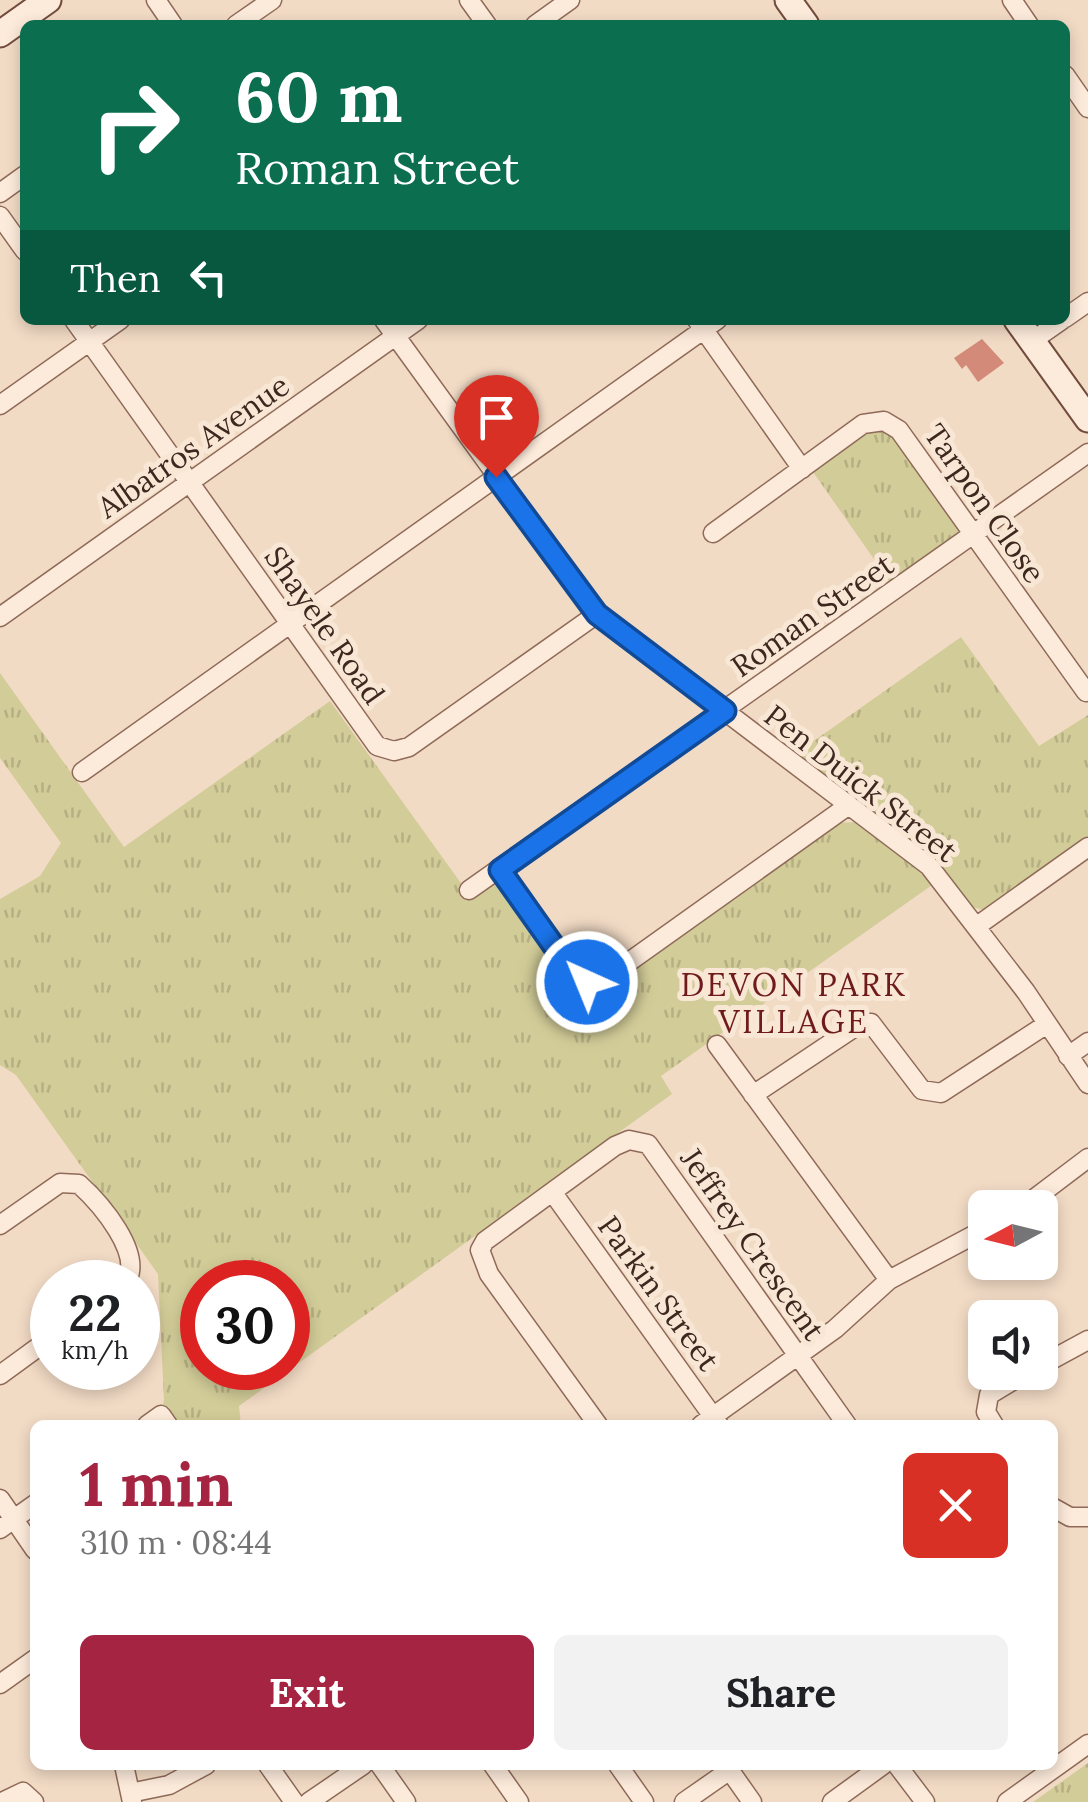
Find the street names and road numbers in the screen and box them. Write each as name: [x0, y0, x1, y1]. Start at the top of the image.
street label: Albatros Avenue: [89, 366, 296, 527]
street label: Tarpon Close: [916, 416, 1054, 590]
street label: Shayele Road: [256, 539, 393, 712]
street label: Roman Street: [723, 545, 901, 685]
street label: Pen Duick Street: [757, 696, 965, 870]
street label: Jeffrey Crescent: [671, 1140, 834, 1348]
street label: Parkin Street: [590, 1208, 728, 1378]

